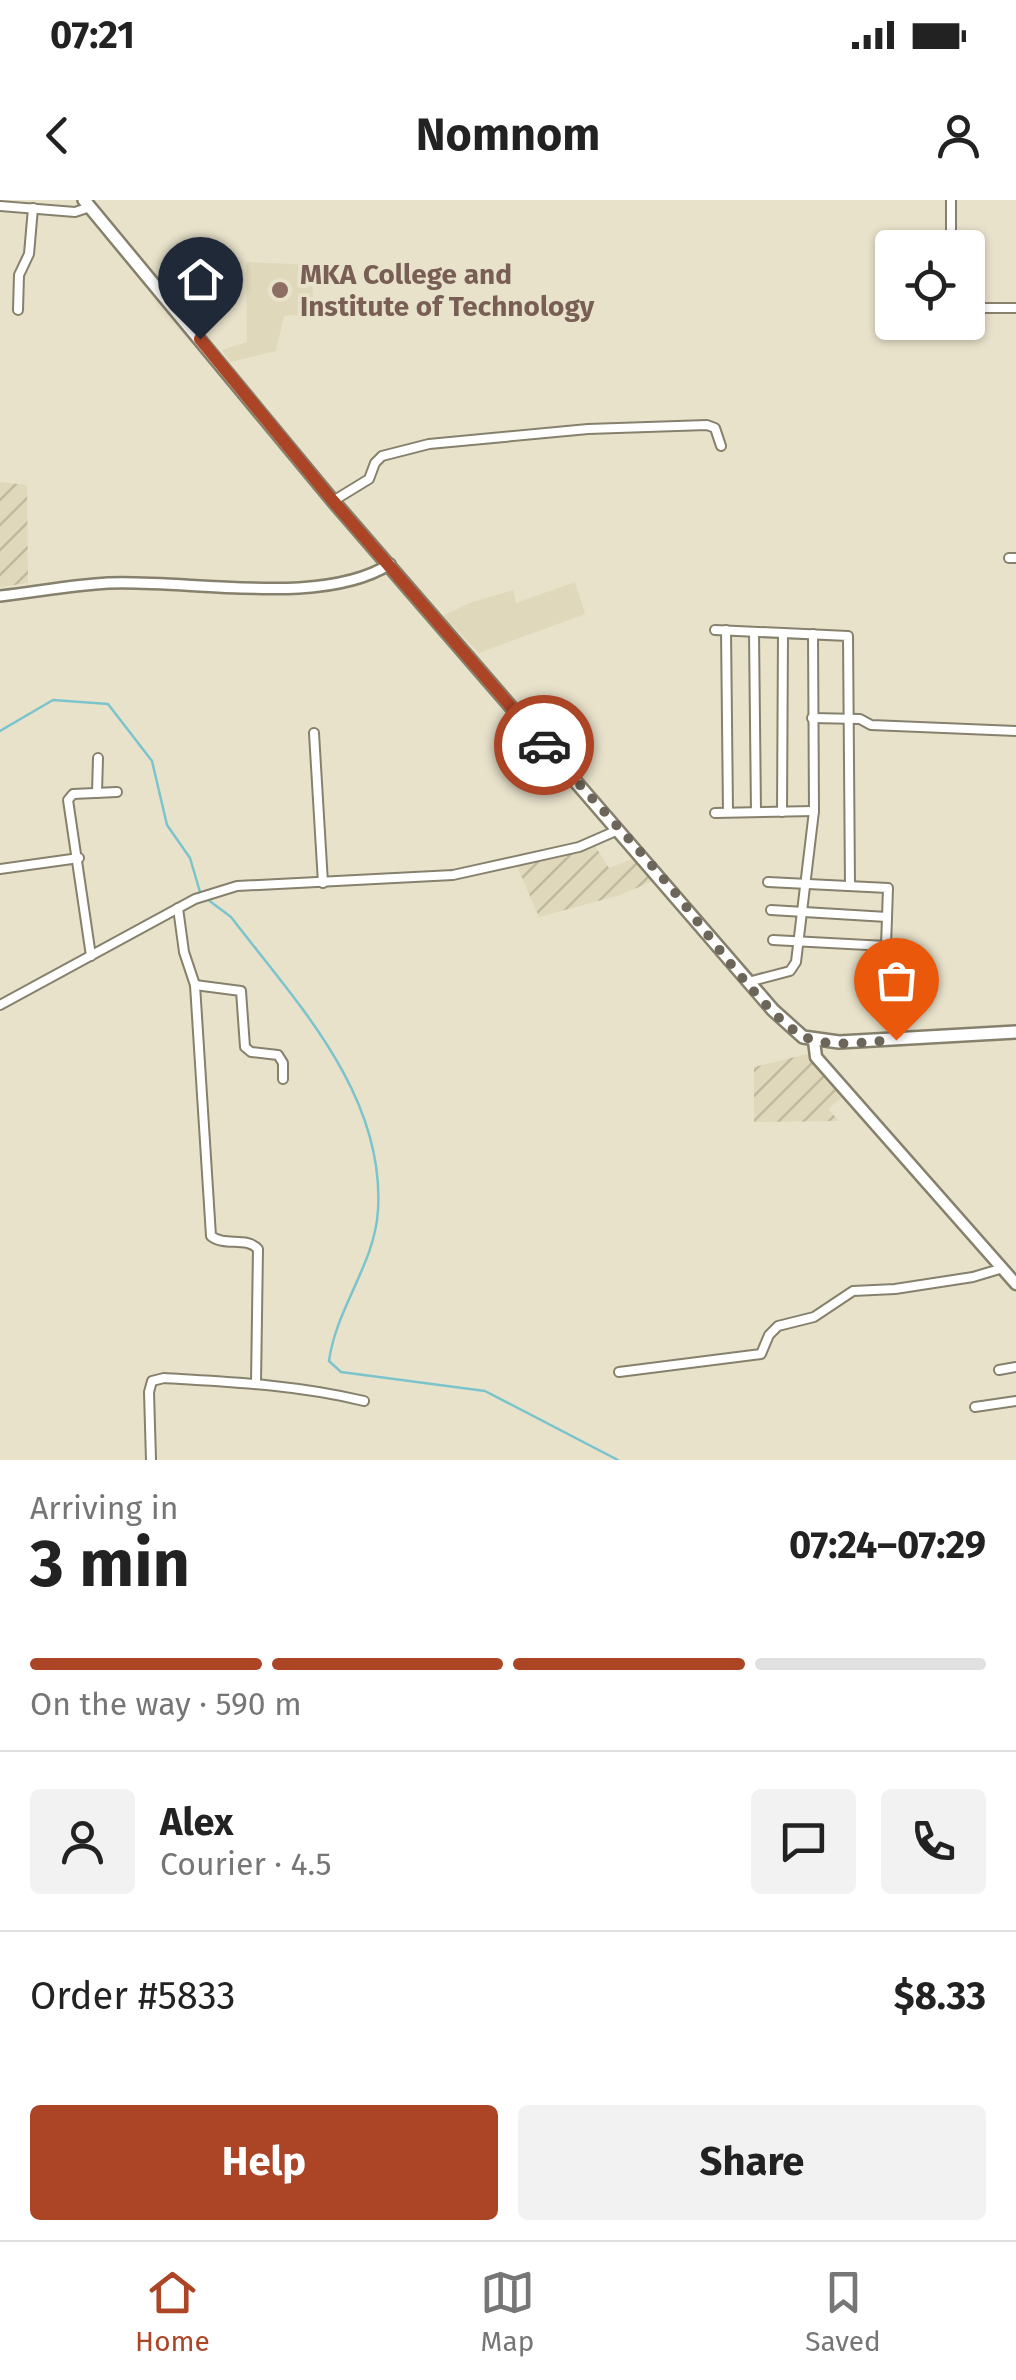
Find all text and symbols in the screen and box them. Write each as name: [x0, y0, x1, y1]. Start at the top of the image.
text: 07:21: [50, 12, 135, 58]
icon: back: [30, 108, 85, 163]
text: Nomnom: [416, 108, 600, 162]
icon: person: [931, 108, 986, 163]
map controls: [875, 230, 985, 340]
button: locate: [875, 230, 985, 340]
pin: [158, 237, 243, 340]
icon: home: [173, 252, 228, 307]
place label: MKA College and Institute of Technology: [300, 258, 595, 323]
marker: MKA College and Institute of Technology: [269, 279, 291, 301]
courier: [494, 695, 594, 795]
icon: car: [517, 718, 572, 773]
pin: [854, 938, 939, 1041]
icon: bag: [869, 953, 924, 1008]
text: Arriving in: [30, 1489, 178, 1527]
text: 07:24–07:29: [789, 1522, 986, 1568]
text: 3 min: [30, 1525, 190, 1603]
text: On the way · 590 m: [30, 1685, 302, 1723]
button: person: [30, 1789, 135, 1894]
button: chat: [751, 1789, 856, 1894]
button: phone: [881, 1789, 986, 1894]
text: Alex: [160, 1799, 233, 1845]
text: Courier · 4.5: [160, 1845, 331, 1883]
text: Order #5833: [30, 1973, 236, 2019]
text: $8.33: [894, 1973, 986, 2019]
button: Help: [30, 2105, 498, 2220]
button: Share: [518, 2105, 986, 2220]
tab: Home: [135, 2265, 210, 2358]
tab: Map: [480, 2265, 535, 2358]
tab: Saved: [805, 2265, 881, 2358]

